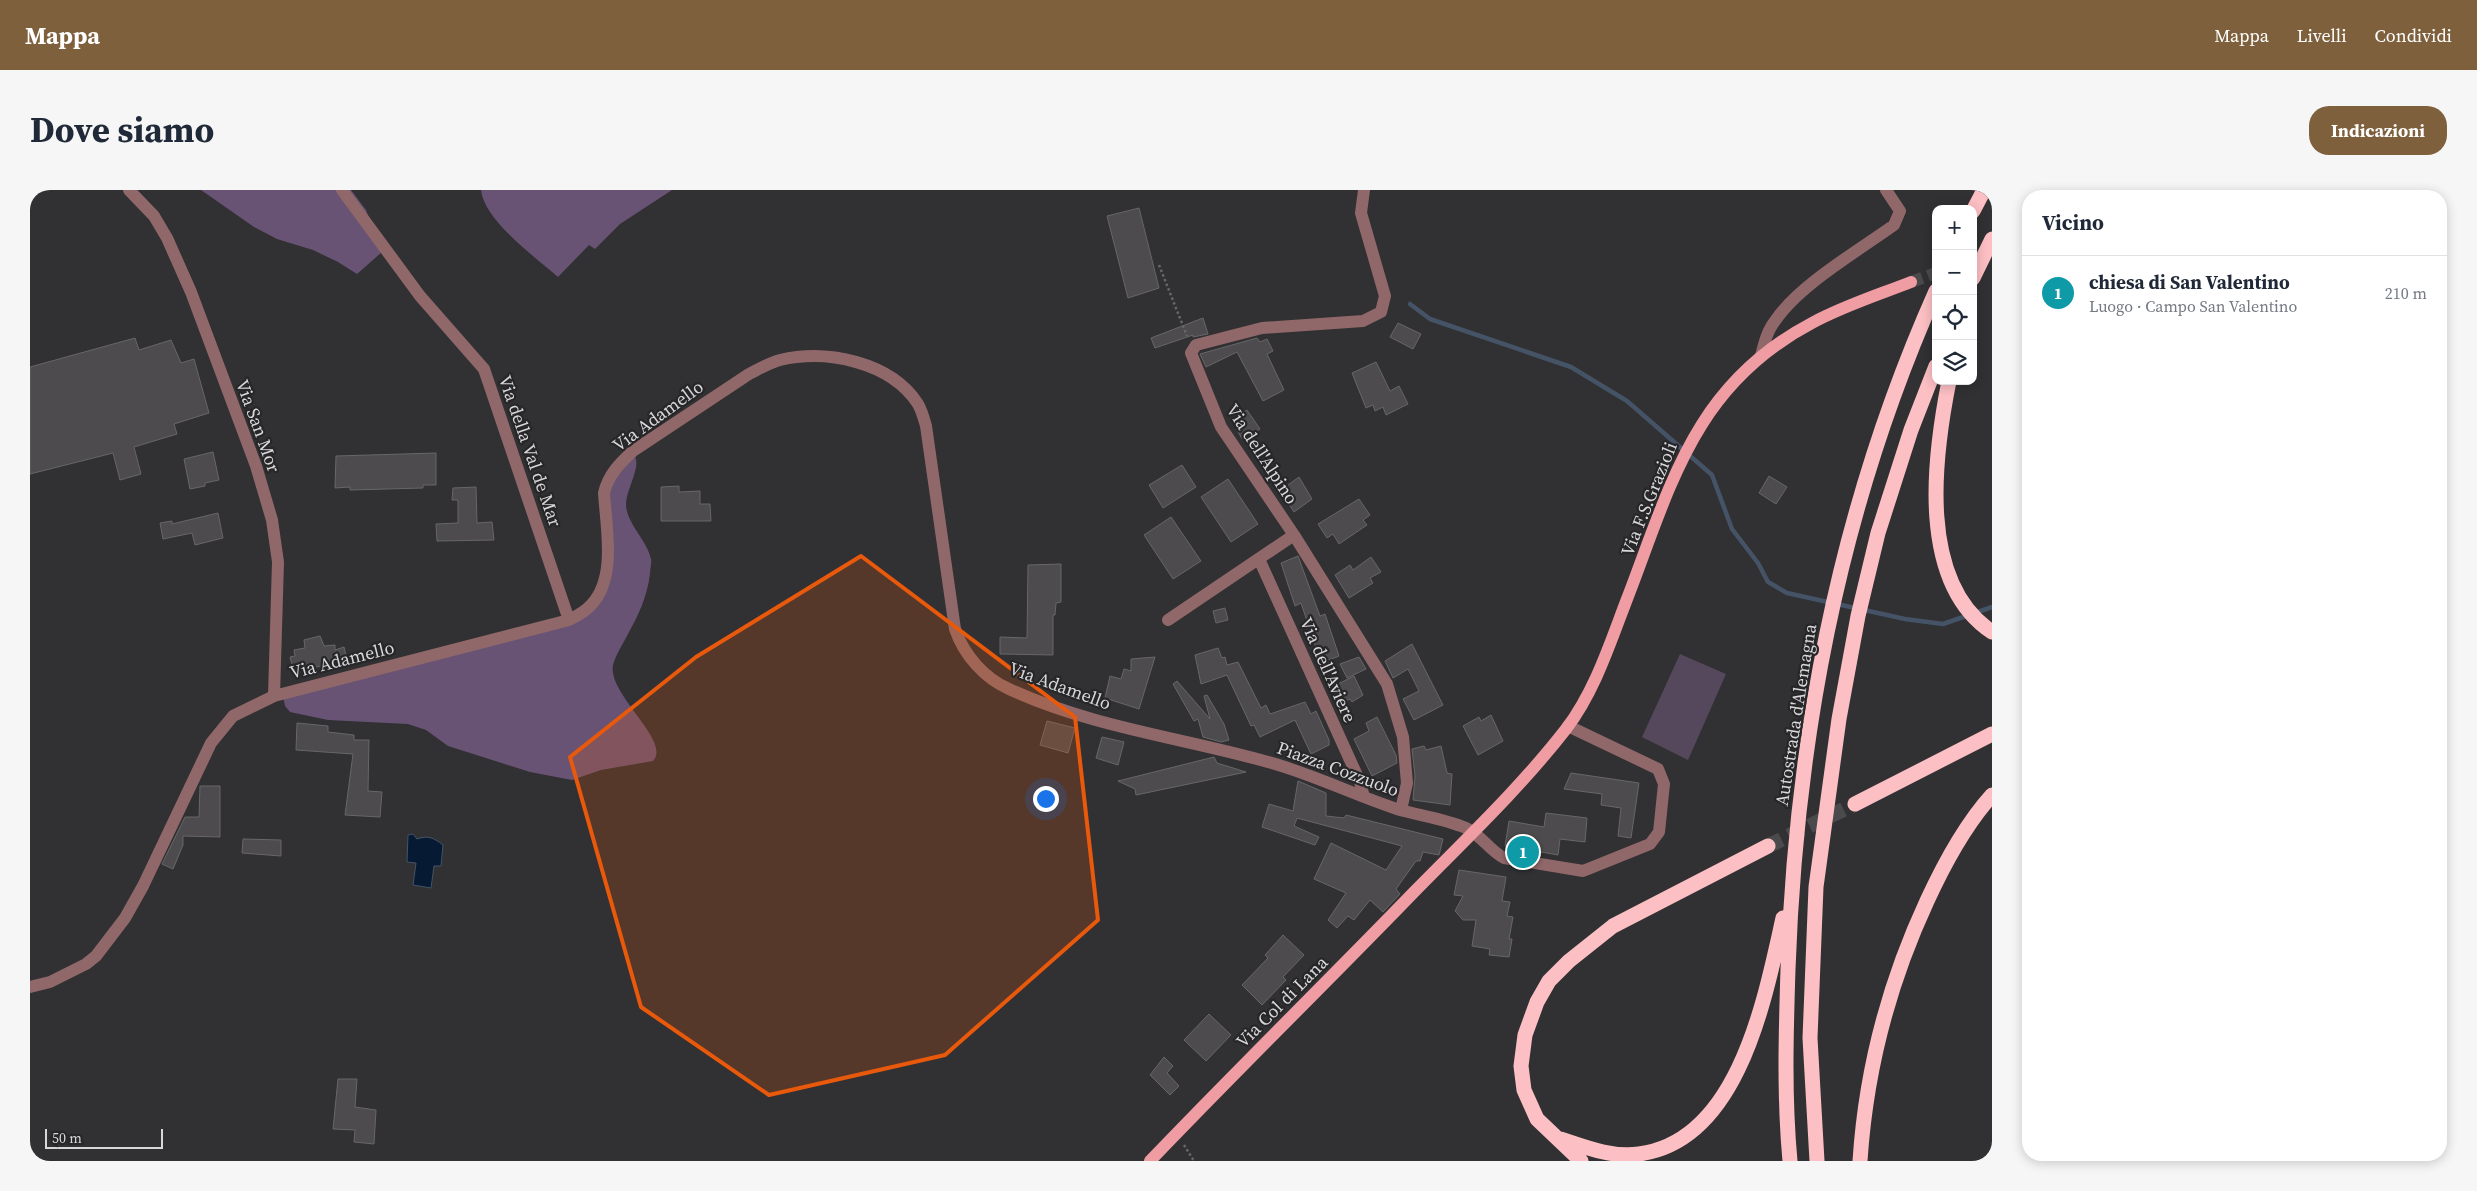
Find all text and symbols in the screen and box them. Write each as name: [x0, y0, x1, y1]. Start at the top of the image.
text: Mappa: [25, 19, 100, 52]
text: Mappa: [2214, 23, 2269, 48]
text: Livelli: [2297, 23, 2347, 48]
text: Condividi: [2375, 23, 2452, 48]
text: Dove siamo: [30, 106, 214, 154]
button: Indicazioni: [2309, 106, 2447, 155]
map controls: [1932, 205, 1977, 385]
button: +: [1932, 205, 1977, 250]
text: Vicino: [2042, 208, 2104, 237]
button: −: [1932, 250, 1977, 295]
text: chiesa di San Valentino: [2089, 269, 2290, 295]
text: 1: [2054, 282, 2062, 304]
text: 210 m: [2385, 282, 2427, 304]
button: locate: [1932, 295, 1977, 340]
text: Luogo · Campo San Valentino: [2089, 295, 2297, 317]
button: layers: [1932, 340, 1977, 385]
street label: Via della Val de Mar: [493, 372, 568, 530]
street label: Via Adamello: [607, 374, 708, 457]
street label: Via San Mor: [230, 376, 287, 476]
street label: Via dell'Alpino: [1221, 399, 1304, 509]
street label: Via F.S.Grazioli: [1614, 438, 1683, 559]
street label: Via dell'Aviere: [1294, 613, 1363, 726]
street label: Autostrada d'Alemagna: [1769, 621, 1822, 808]
street label: Via Adamello: [287, 634, 397, 685]
street label: Via Adamello: [1006, 656, 1115, 716]
street label: Piazza Cozzuolo: [1274, 735, 1403, 802]
your location: [1033, 786, 1059, 812]
pin: 1: [1507, 833, 1539, 871]
street label: Via Col di Lana: [1230, 950, 1334, 1053]
scale bar: [45, 1126, 162, 1149]
text: 50 m: [52, 1128, 82, 1148]

